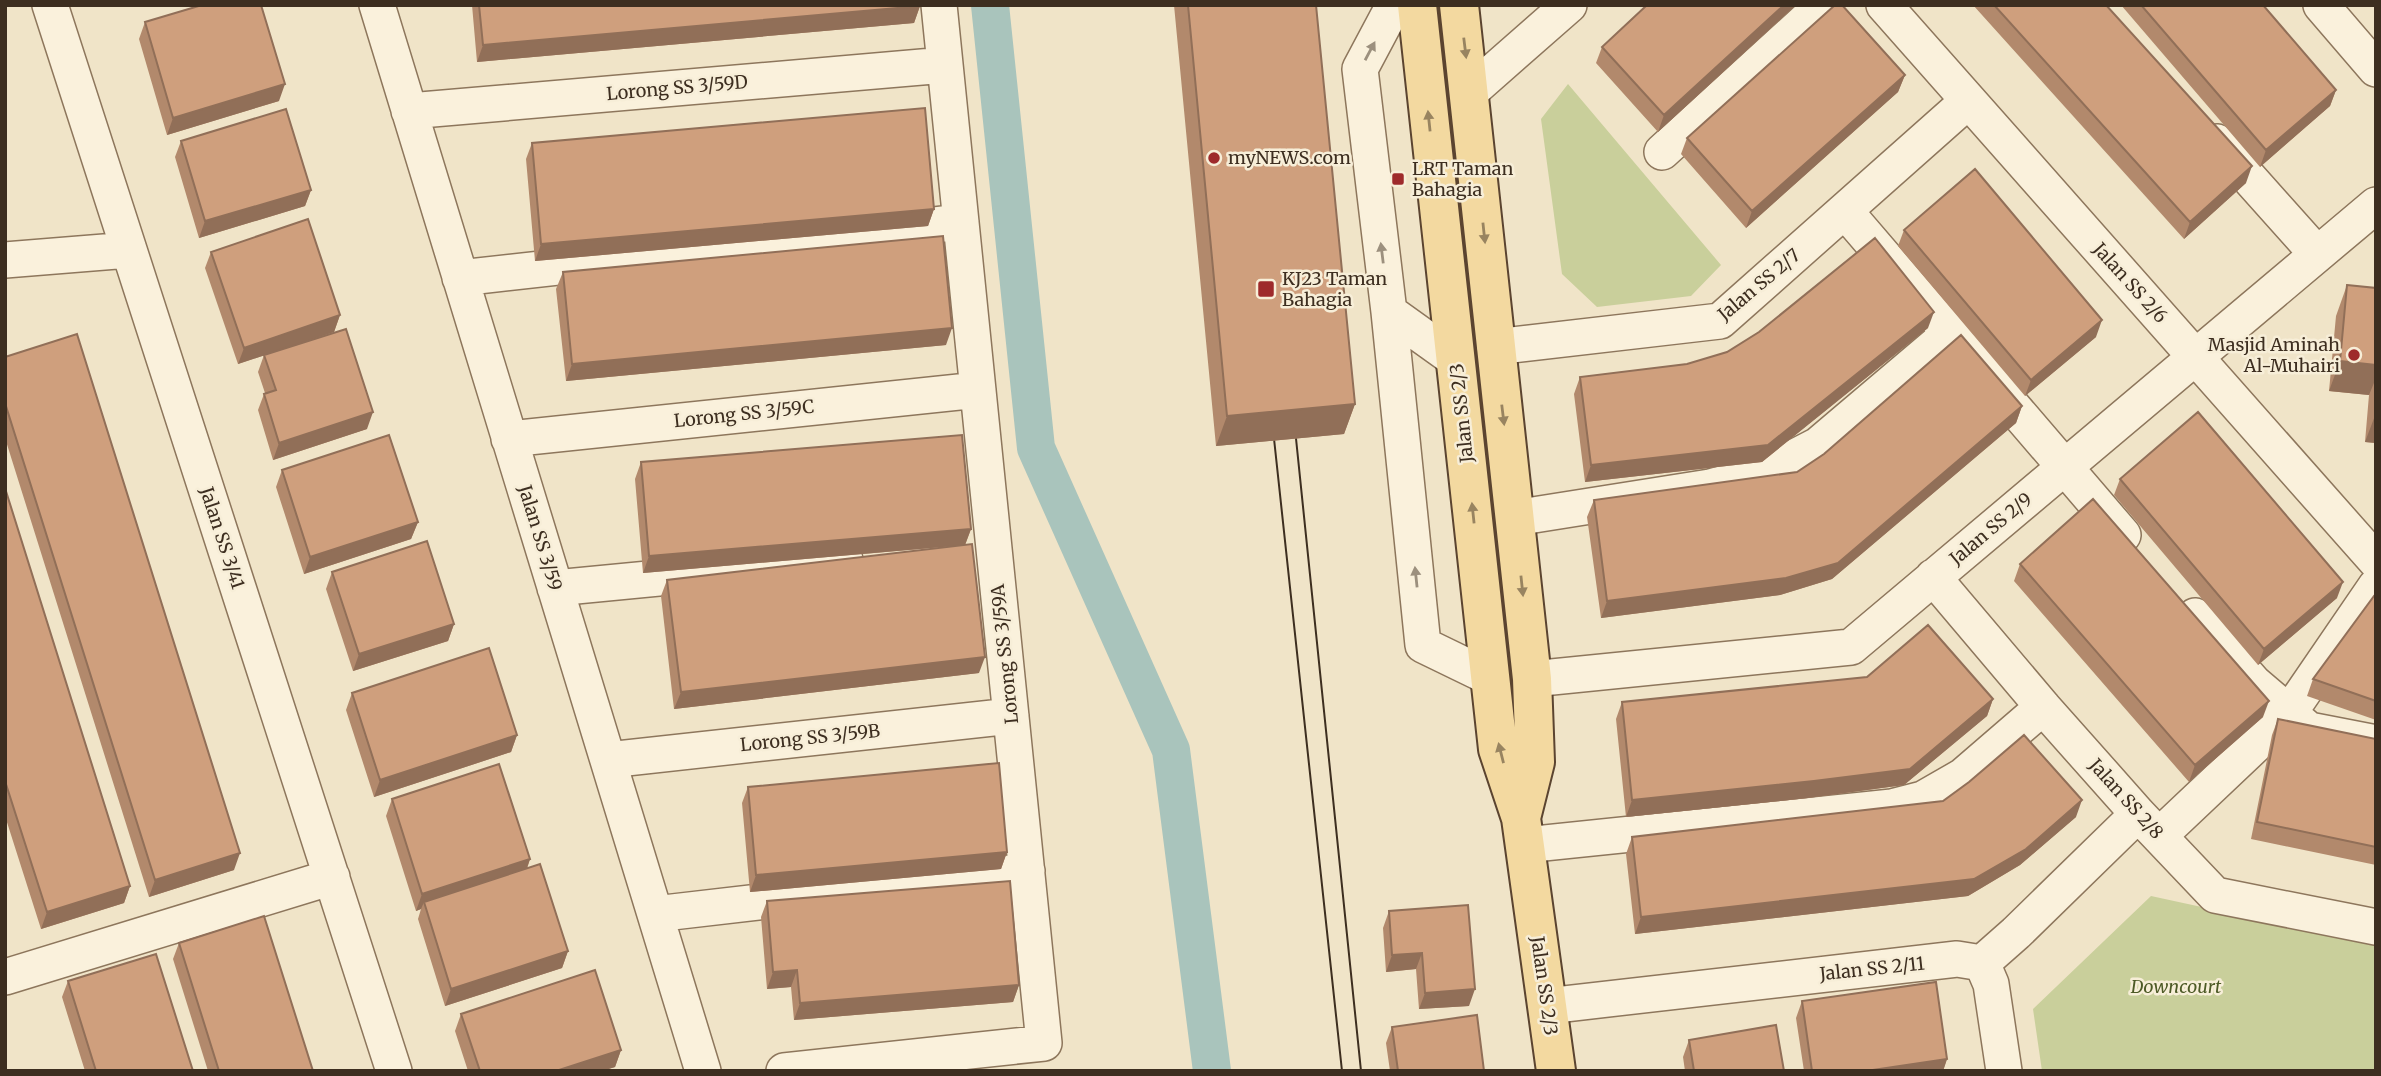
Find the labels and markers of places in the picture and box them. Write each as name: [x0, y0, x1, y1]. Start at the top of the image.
place label: myNEWS.com: [1228, 146, 1351, 169]
marker: myNEWS.com: [1206, 150, 1222, 166]
place label: LRT Taman Bahagia: [1412, 157, 1513, 201]
marker: LRT Taman Bahagia: [1390, 171, 1406, 187]
place label: KJ23 Taman Bahagia: [1282, 267, 1387, 311]
marker: KJ23 Taman Bahagia: [1256, 279, 1276, 299]
place label: Masjid Aminah Al-Muhairi: [2208, 333, 2340, 377]
marker: Masjid Aminah Al-Muhairi: [2346, 347, 2362, 363]

